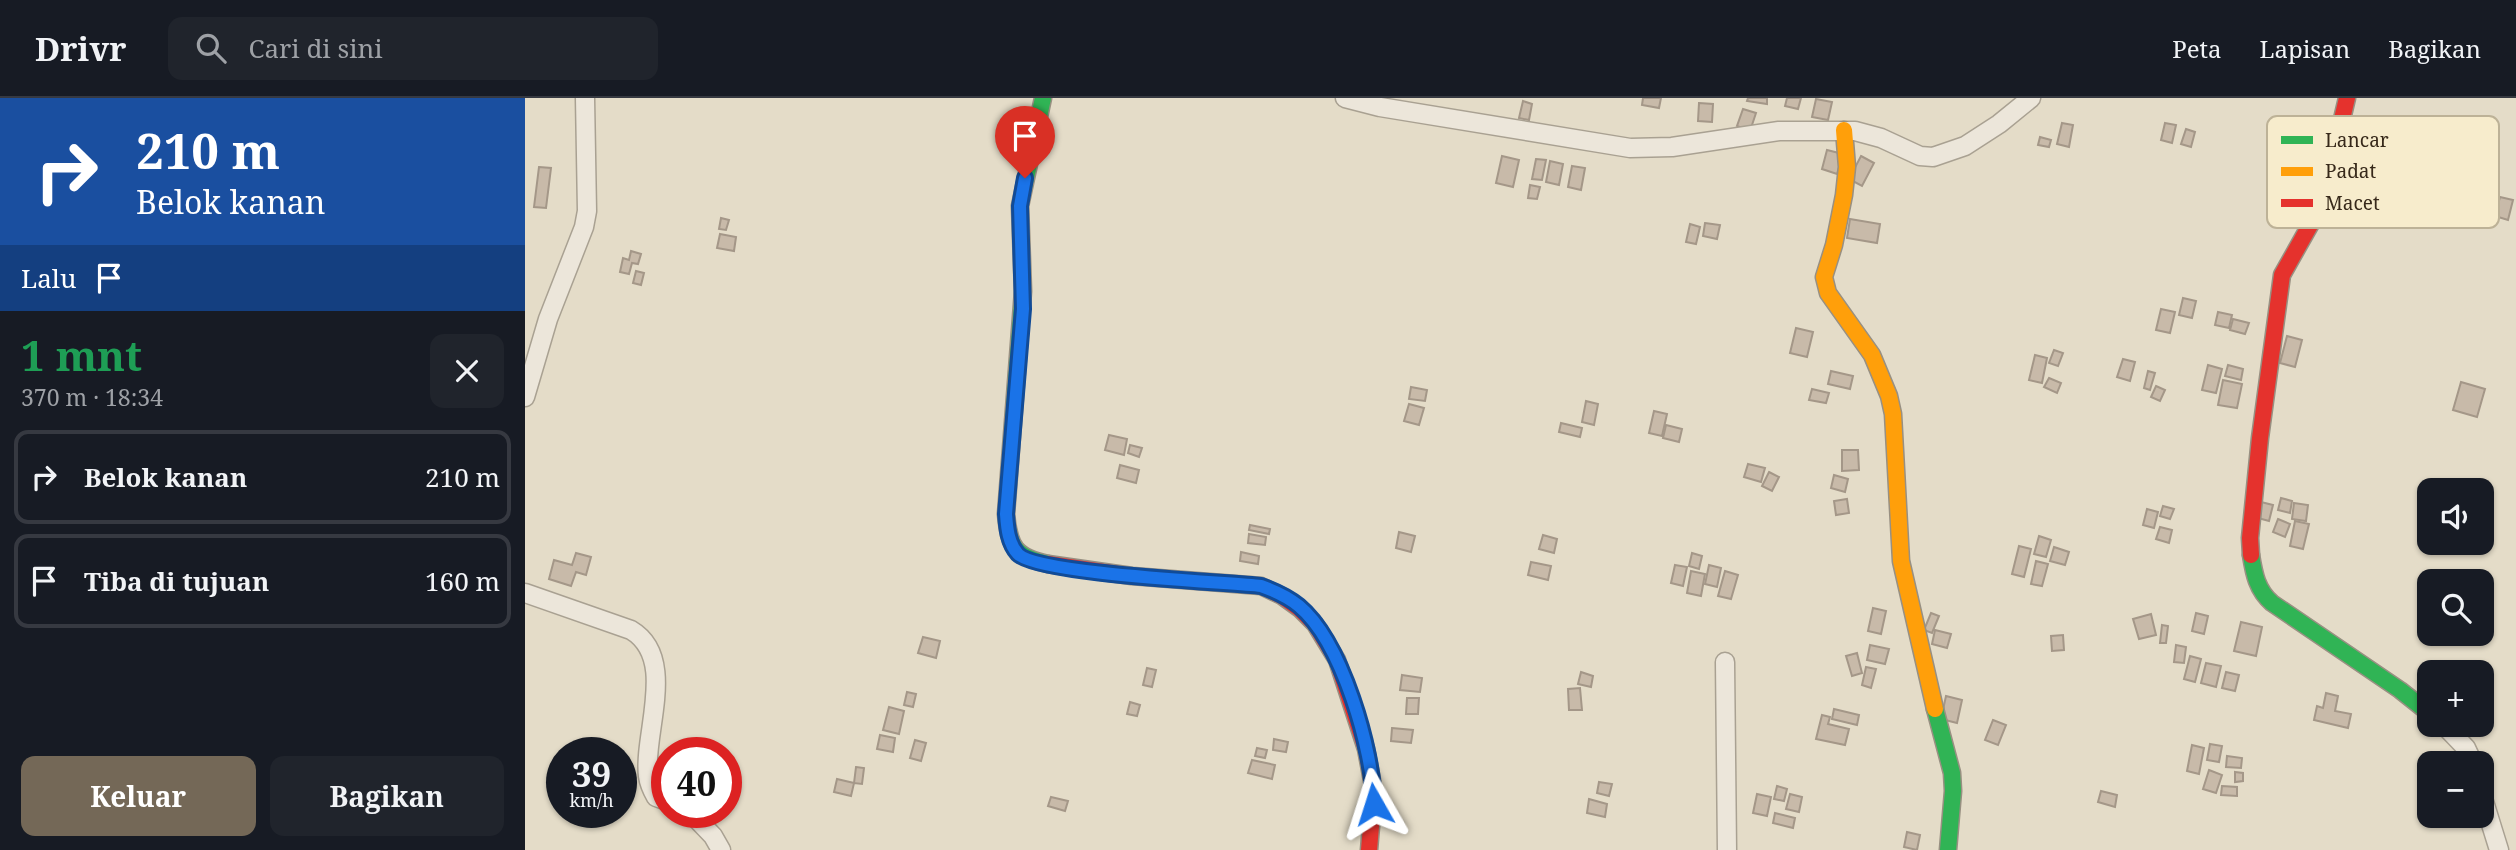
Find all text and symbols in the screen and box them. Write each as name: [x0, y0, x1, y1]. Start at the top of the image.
search box: [168, 17, 658, 80]
text: Drivr: [35, 26, 126, 71]
icon: search: [192, 29, 230, 67]
text: Cari di sini: [248, 30, 383, 66]
text: Peta: [2172, 32, 2221, 65]
text: Lapisan: [2259, 32, 2350, 65]
text: Bagikan: [2388, 32, 2481, 65]
pin: [995, 106, 1055, 178]
legend: [2267, 116, 2499, 228]
text: 210 m: [136, 117, 280, 183]
icon: arrive: [1006, 117, 1044, 155]
icon: right: [21, 126, 112, 217]
text: Lancar: [2325, 127, 2389, 153]
text: Padat: [2325, 158, 2377, 184]
text: Belok kanan: [136, 180, 326, 223]
text: Macet: [2325, 190, 2380, 216]
icon: arrive: [90, 259, 128, 297]
text: Lalu: [21, 260, 76, 296]
text: 1 mnt: [21, 326, 142, 383]
button: close: [430, 334, 504, 408]
text: 370 m · 18:34: [21, 381, 163, 413]
icon: right: [25, 458, 63, 496]
text: Belok kanan: [84, 459, 247, 495]
text: 210 m: [425, 459, 500, 495]
map controls: [2417, 478, 2494, 828]
button: sound: [2417, 478, 2494, 555]
icon: arrive: [25, 562, 63, 600]
text: Tiba di tujuan: [84, 563, 269, 599]
text: 160 m: [425, 563, 500, 599]
button: search: [2417, 569, 2494, 646]
button: +: [2417, 660, 2494, 737]
speed limit sign: 40: [651, 737, 742, 828]
text: 39: [572, 750, 611, 797]
button: −: [2417, 751, 2494, 828]
button: Keluar: [21, 756, 256, 836]
button: Bagikan: [270, 756, 504, 836]
position arrow: [1337, 767, 1411, 841]
text: km/h: [569, 788, 614, 812]

